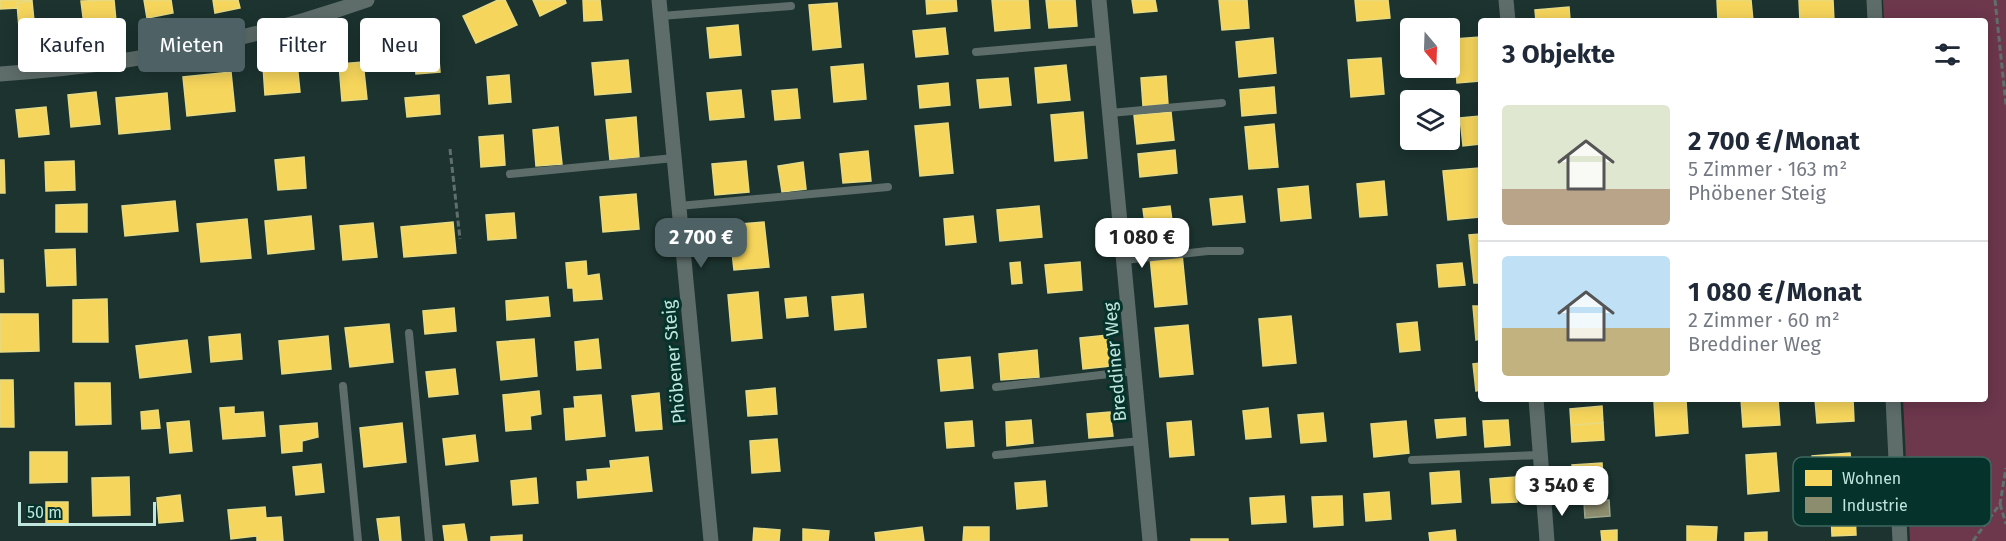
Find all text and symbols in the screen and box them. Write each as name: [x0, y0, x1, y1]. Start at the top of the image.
chip: Kaufen: [18, 18, 126, 72]
chip: Mieten: [138, 18, 245, 72]
chip: Filter: [257, 18, 348, 72]
chip: Neu: [360, 18, 440, 72]
north arrow: [1400, 18, 1460, 78]
map controls: [1400, 18, 1460, 150]
icon: filters: [1931, 38, 1964, 71]
text: 3 Objekte: [1502, 39, 1615, 70]
button: layers: [1400, 90, 1460, 150]
text: 2 700 €/Monat: [1688, 126, 1860, 157]
icon: home: [1550, 129, 1622, 201]
text: 5 Zimmer · 163 m²: [1688, 157, 1847, 181]
text: Phöbener Steig: [1688, 181, 1826, 205]
pin: 2 700 €: [646, 218, 756, 269]
pin: 1 080 €: [1087, 218, 1197, 269]
text: 2 700 €: [669, 225, 733, 249]
text: 1 080 €: [1109, 225, 1175, 249]
text: 1 080 €/Monat: [1688, 277, 1862, 308]
icon: home: [1550, 280, 1622, 352]
street label: Phöbener Steig: [658, 299, 690, 425]
street label: Breddiner Weg: [1099, 301, 1131, 423]
text: 2 Zimmer · 60 m²: [1688, 308, 1840, 332]
text: Breddiner Weg: [1688, 332, 1821, 356]
legend: [1793, 457, 1991, 526]
pin: 3 540 €: [1507, 466, 1617, 517]
text: Wohnen: [1842, 469, 1901, 488]
text: 3 540 €: [1529, 473, 1595, 497]
text: Industrie: [1842, 496, 1908, 515]
scale bar: [18, 499, 156, 526]
text: 50 m: [27, 503, 62, 522]

